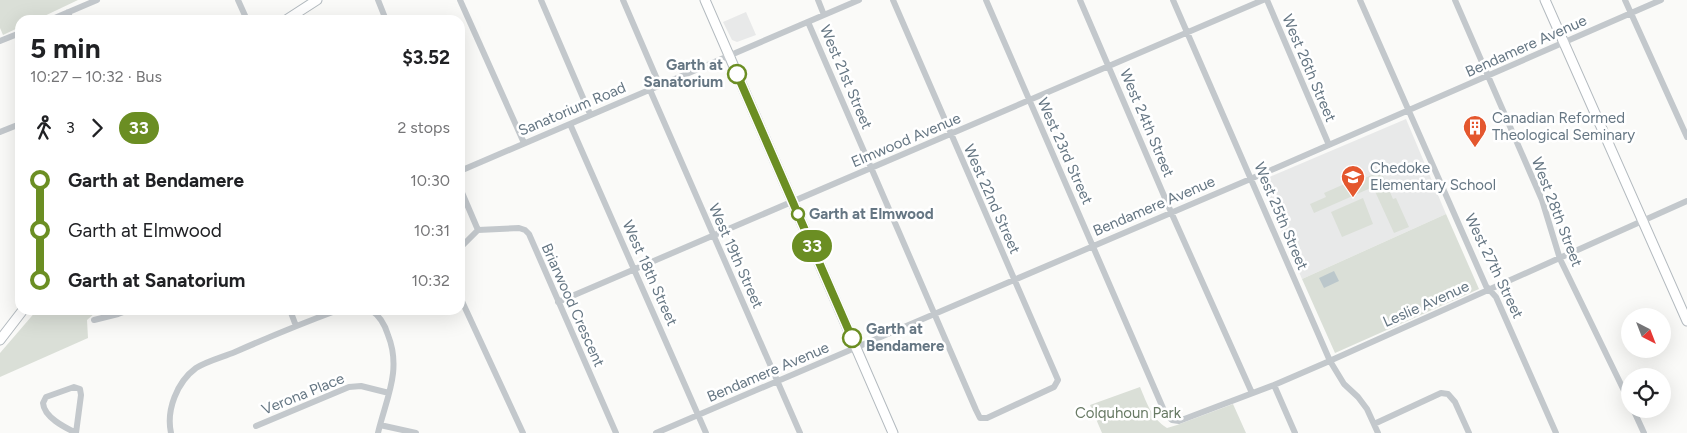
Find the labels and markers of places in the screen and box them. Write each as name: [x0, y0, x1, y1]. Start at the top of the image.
place label: Garth at Sanatorium: [644, 56, 723, 91]
marker: Garth at Sanatorium: [727, 64, 747, 84]
place label: Canadian Reformed Theological Seminary: [1492, 109, 1635, 144]
building icon: Canadian Reformed Theological Seminary: [1462, 114, 1488, 148]
place label: Chedoke Elementary School: [1370, 159, 1496, 194]
school or university icon: Chedoke Elementary School: [1340, 164, 1366, 198]
place label: Garth at Elmwood: [809, 205, 934, 223]
marker: Garth at Elmwood: [791, 207, 805, 221]
place label: Garth at Bendamere: [866, 320, 945, 355]
marker: Garth at Bendamere: [842, 328, 862, 348]

